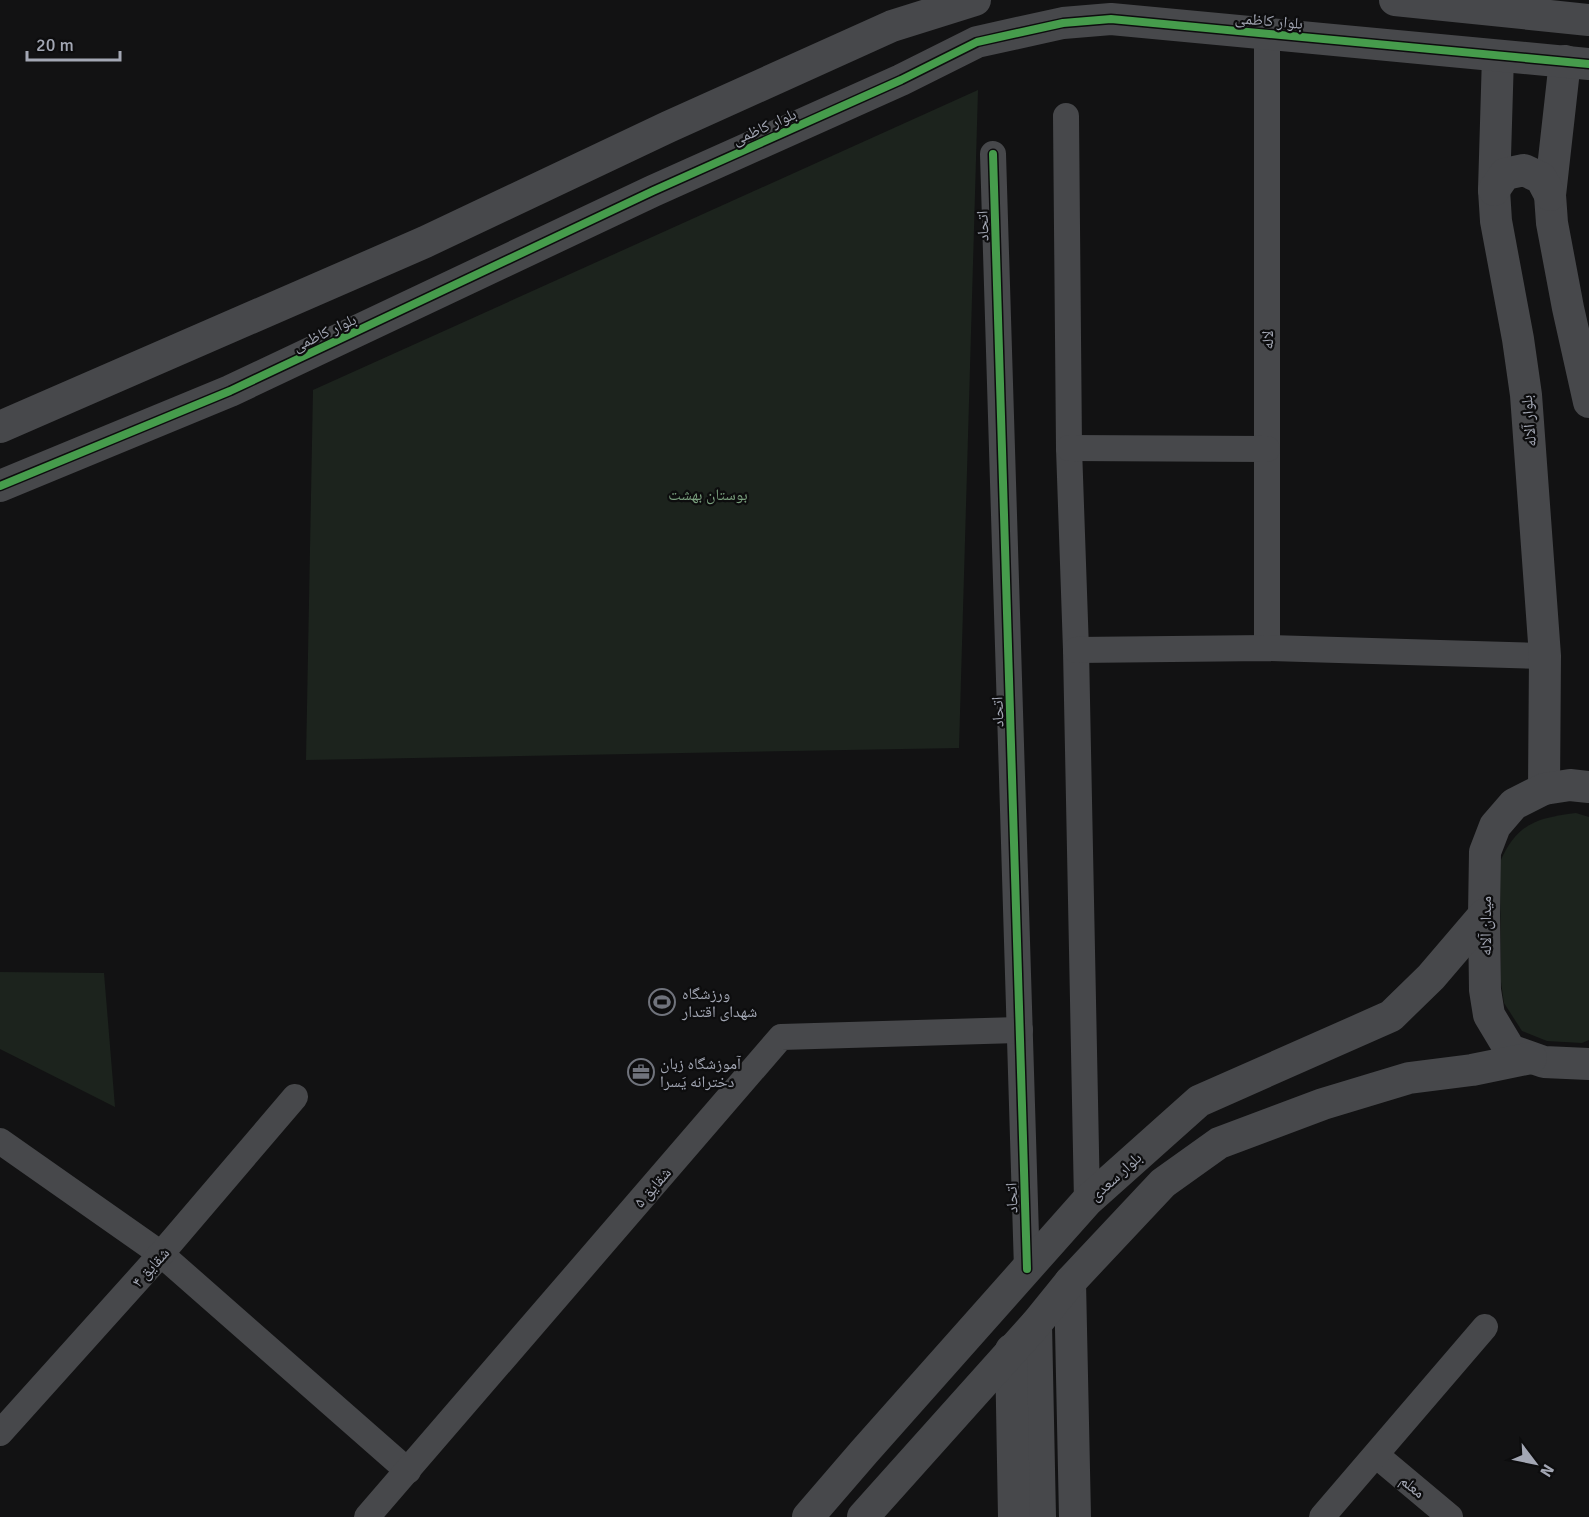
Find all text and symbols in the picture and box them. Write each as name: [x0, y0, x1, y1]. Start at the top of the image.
street label: بلوار کاظمی: [1234, 8, 1304, 34]
scale bar: [27, 24, 120, 62]
text: 20 m: [36, 34, 74, 56]
street label: بلوار کاظمی: [729, 104, 800, 150]
street label: اتحاد: [972, 210, 994, 242]
street label: بلوار کاظمی: [289, 309, 360, 356]
street label: لاله: [1258, 331, 1278, 349]
street label: بلوار آلاله: [1517, 394, 1541, 448]
park label: بوستان بهشت: [668, 485, 748, 505]
street label: اتحاد: [987, 696, 1009, 728]
street label: میدان آلاله: [1476, 896, 1496, 956]
place label: ورزشگاه شهدای اقتدار: [681, 984, 757, 1022]
sports icon: ورزشگاه شهدای اقتدار: [647, 987, 677, 1017]
place label: آموزشگاه زبان دخترانه یَسرا: [660, 1054, 742, 1092]
office icon: آموزشگاه زبان دخترانه یَسرا: [626, 1057, 656, 1087]
street label: بلوار سعدی: [1085, 1148, 1146, 1206]
street label: شقایق ۵: [630, 1163, 676, 1212]
street label: اتحاد: [1001, 1182, 1023, 1214]
street label: شقایق ۴: [128, 1243, 174, 1292]
north arrow: [1505, 1433, 1565, 1493]
text: N: [1535, 1460, 1558, 1480]
street label: معلم: [1396, 1471, 1429, 1503]

